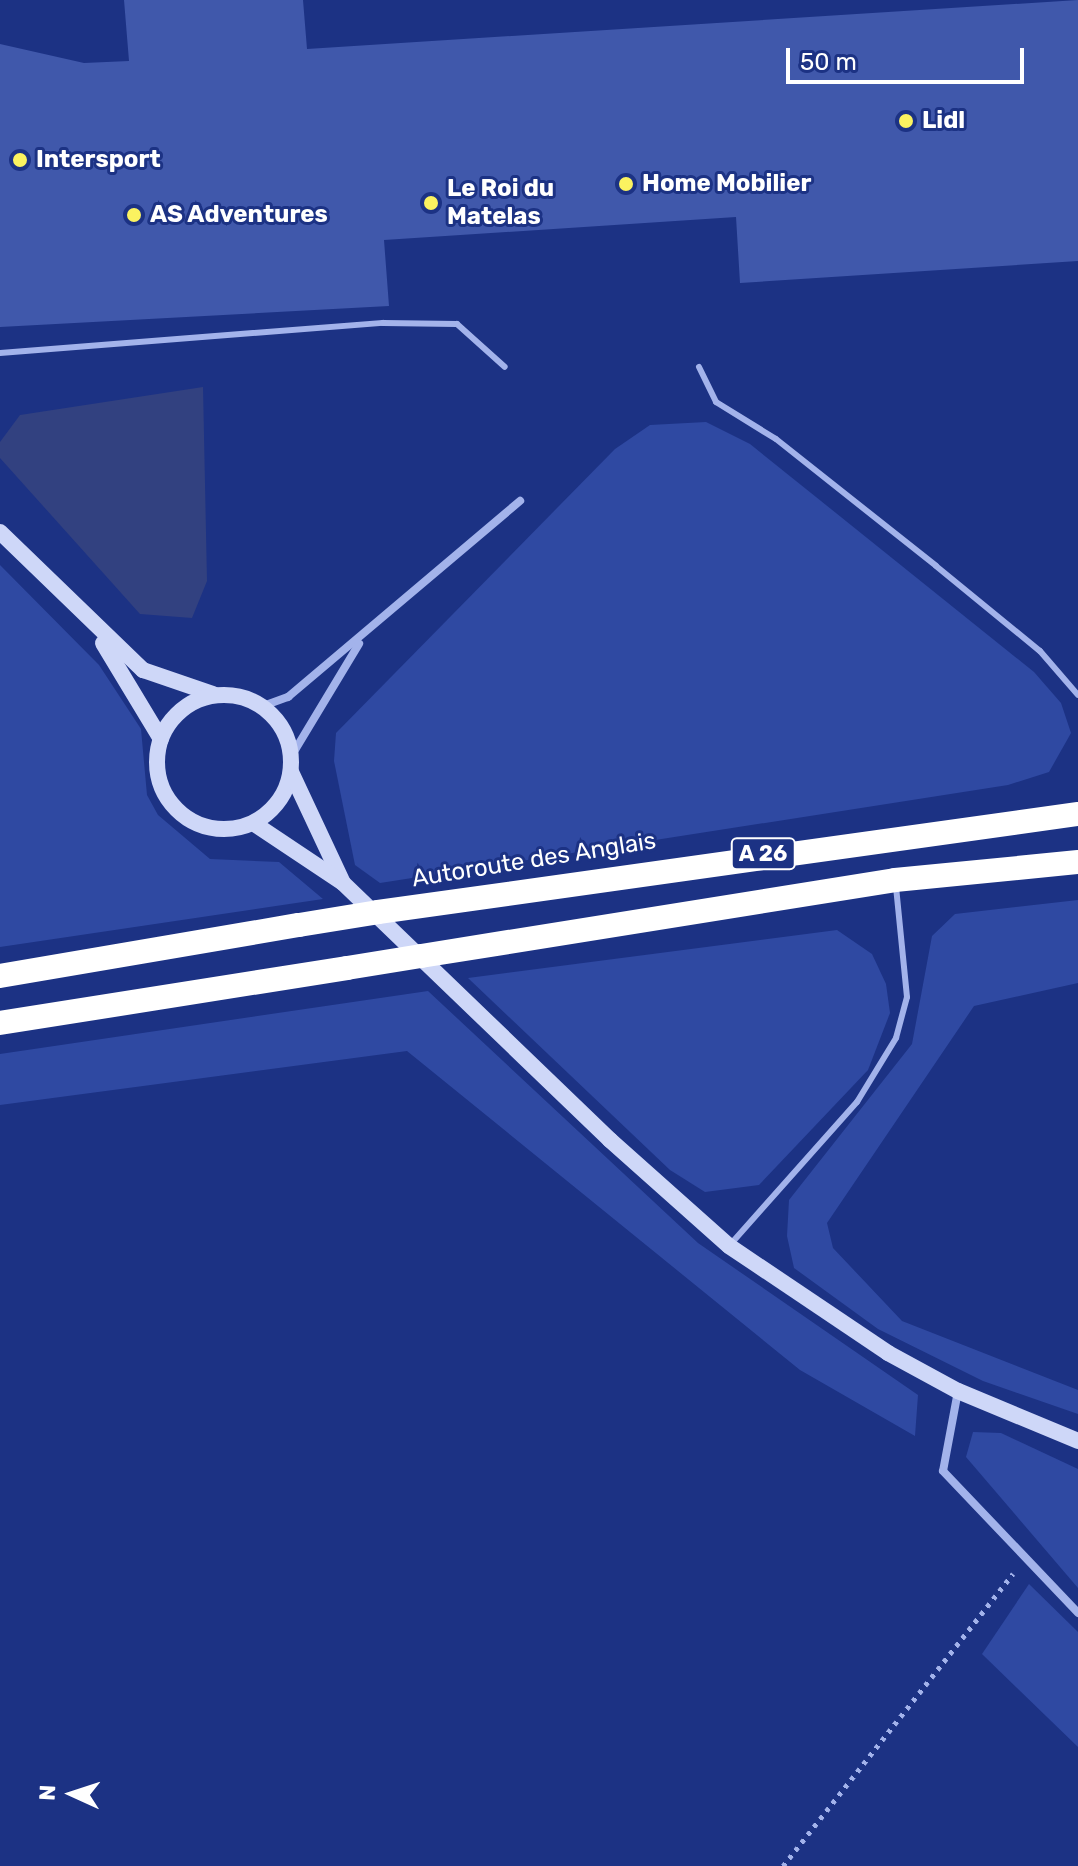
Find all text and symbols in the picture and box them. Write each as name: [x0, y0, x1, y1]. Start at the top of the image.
scale bar: [790, 32, 1028, 82]
text: 50 m: [800, 48, 857, 76]
place label: Lidl: [922, 107, 965, 135]
marker: Lidl: [897, 112, 915, 130]
place label: Intersport: [36, 146, 161, 174]
marker: Intersport: [11, 151, 29, 169]
place label: Home Mobilier: [642, 170, 811, 198]
place label: Le Roi du Matelas: [447, 175, 554, 231]
marker: Home Mobilier: [617, 175, 635, 193]
marker: Le Roi du Matelas: [422, 194, 440, 212]
place label: AS Adventures: [150, 201, 328, 229]
marker: AS Adventures: [125, 206, 143, 224]
street label: Autoroute des Anglais: [410, 826, 658, 894]
road number: A 26: [729, 836, 797, 872]
north arrow: [32, 1754, 112, 1834]
text: N: [34, 1784, 61, 1801]

